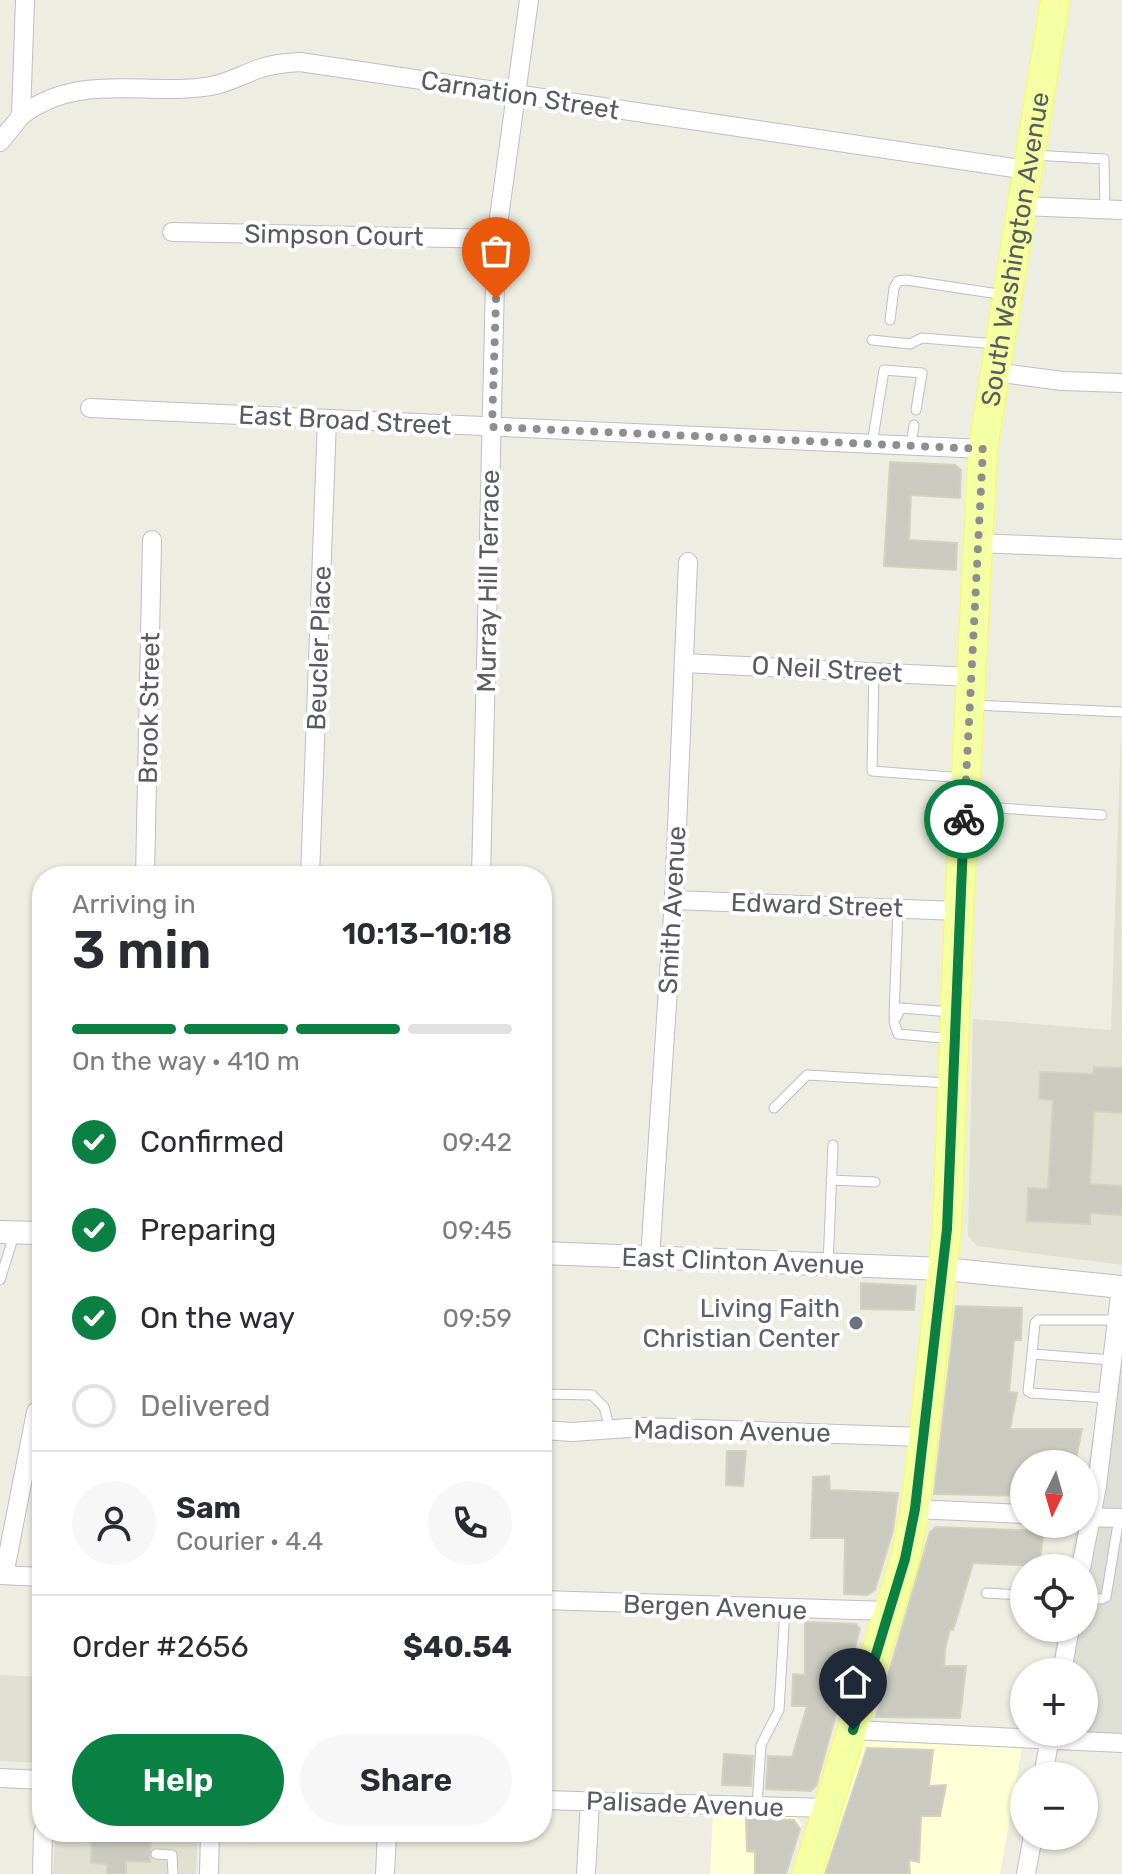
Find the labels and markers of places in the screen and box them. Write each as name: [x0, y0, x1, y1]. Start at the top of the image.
pin: [462, 217, 530, 299]
place label: Living Faith Christian Center: [642, 1293, 840, 1354]
marker: Living Faith Christian Center: [847, 1314, 865, 1332]
pin: [819, 1648, 887, 1730]

